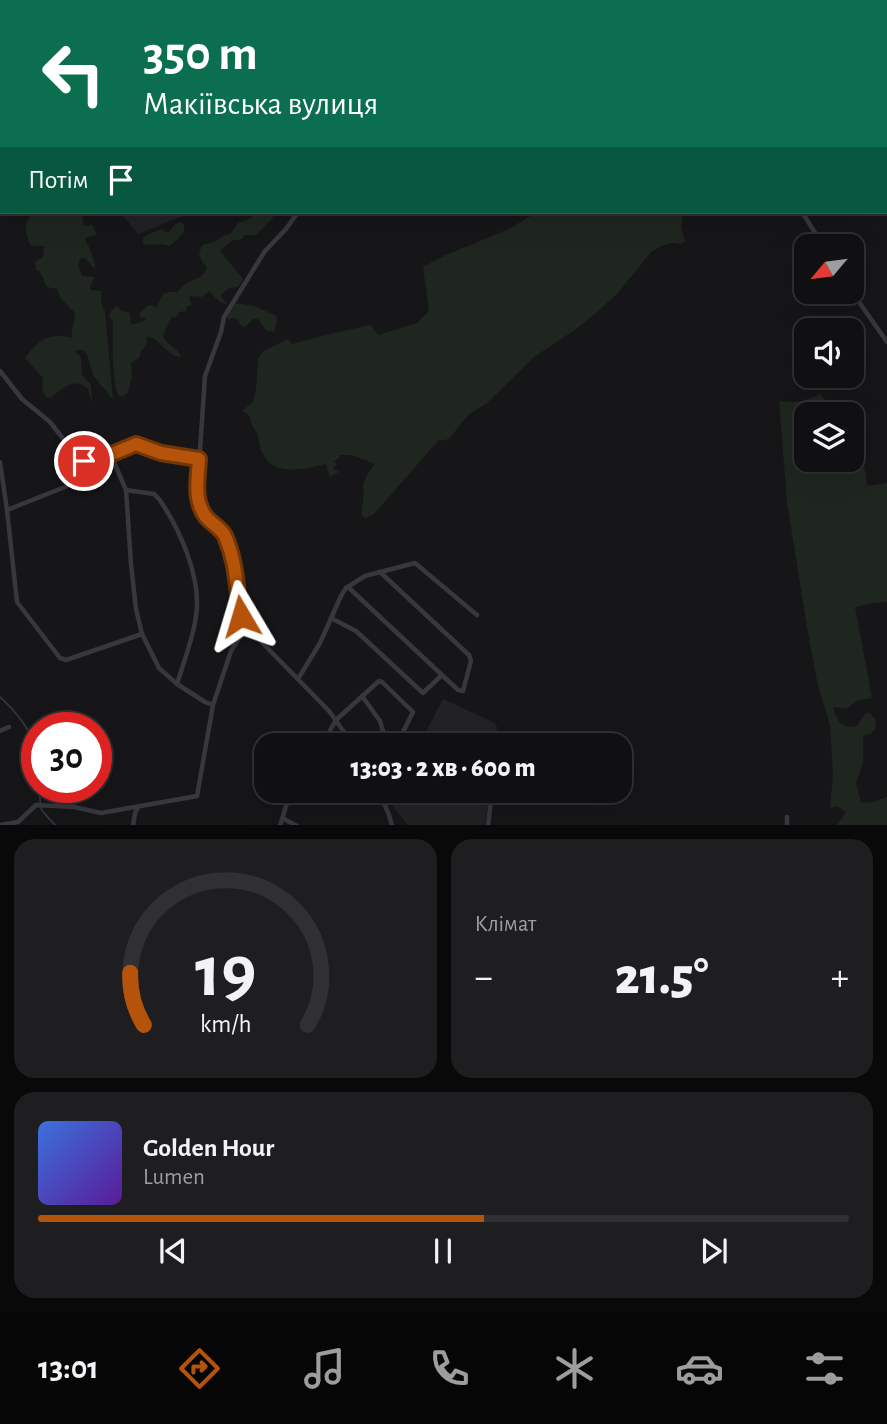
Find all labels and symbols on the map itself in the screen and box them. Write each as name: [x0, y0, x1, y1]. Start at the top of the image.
north arrow: [794, 234, 864, 304]
pin: [54, 431, 114, 491]
position arrow: [204, 579, 278, 653]
speed limit sign: 30: [21, 712, 112, 803]

